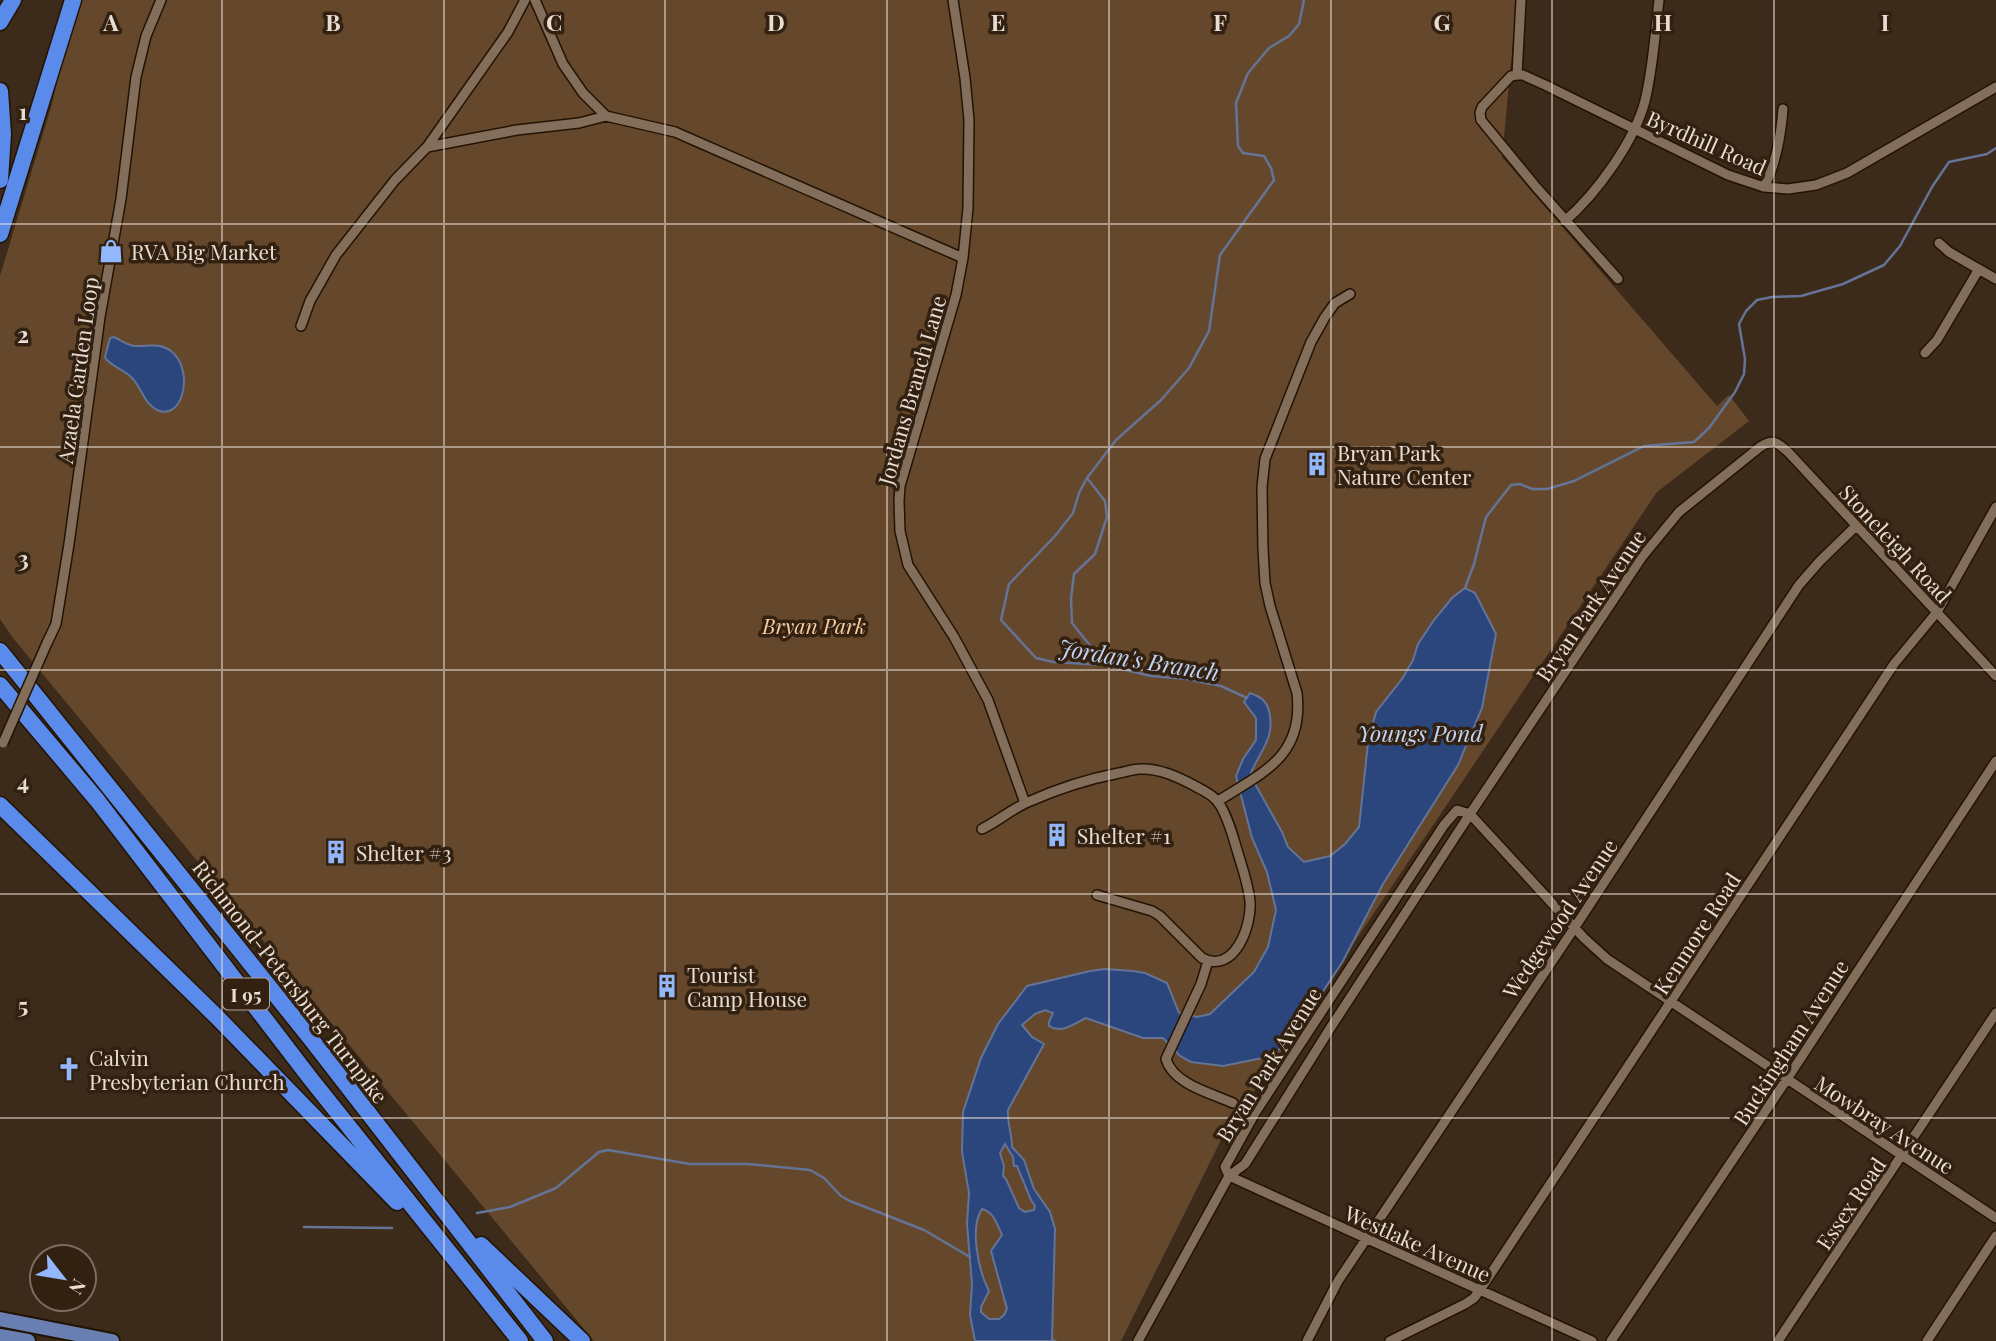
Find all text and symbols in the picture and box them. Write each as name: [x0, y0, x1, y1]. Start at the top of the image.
text: A: [102, 6, 119, 37]
text: B: [325, 6, 341, 37]
text: C: [546, 6, 562, 37]
text: D: [767, 6, 785, 37]
text: E: [991, 6, 1005, 37]
text: F: [1213, 6, 1227, 37]
text: G: [1434, 6, 1451, 37]
text: H: [1654, 6, 1672, 37]
text: I: [1881, 6, 1889, 37]
text: 1: [19, 95, 28, 126]
street label: Byrdhill Road: [1643, 103, 1771, 181]
shop icon: RVA Big Market: [97, 237, 125, 265]
place label: RVA Big Market: [131, 237, 277, 265]
street label: Azaela Garden Loop: [50, 275, 104, 466]
street label: Jordans Branch Lane: [870, 292, 951, 489]
text: 2: [17, 318, 29, 349]
place label: Bryan Park Nature Center: [1337, 438, 1472, 490]
building icon: Bryan Park Nature Center: [1303, 450, 1331, 478]
street label: Stoneleigh Road: [1834, 478, 1958, 608]
street label: Bryan Park Avenue: [1529, 524, 1651, 686]
text: 3: [17, 542, 29, 573]
park label: Bryan Park: [761, 611, 866, 639]
water label: Jordan's Branch: [1056, 631, 1222, 687]
water label: Youngs Pond: [1357, 717, 1483, 748]
text: 4: [17, 765, 29, 796]
building icon: Shelter #1: [1043, 821, 1071, 849]
place label: Shelter #1: [1077, 821, 1171, 849]
street label: Wedgewood Avenue: [1495, 833, 1623, 1004]
building icon: Shelter #3: [322, 838, 350, 866]
place label: Shelter #3: [356, 838, 451, 866]
street label: Richmond-Petersburg Turnpike: [187, 854, 395, 1108]
street label: Kenmore Road: [1646, 867, 1746, 999]
street label: Buckingham Avenue: [1726, 954, 1854, 1130]
place label: Tourist Camp House: [687, 960, 807, 1012]
building icon: Tourist Camp House: [653, 972, 681, 1000]
road number: I 95: [223, 978, 269, 1010]
street label: Bryan Park Avenue: [1209, 981, 1327, 1147]
text: 5: [18, 989, 28, 1020]
place label: Calvin Presbyterian Church: [89, 1043, 285, 1095]
church icon: Calvin Presbyterian Church: [55, 1055, 83, 1083]
street label: Mowbray Avenue: [1810, 1068, 1960, 1180]
street label: Essex Road: [1809, 1151, 1891, 1255]
street label: Westlake Avenue: [1340, 1198, 1495, 1288]
north arrow: [28, 1243, 98, 1313]
text: N: [64, 1275, 93, 1300]

